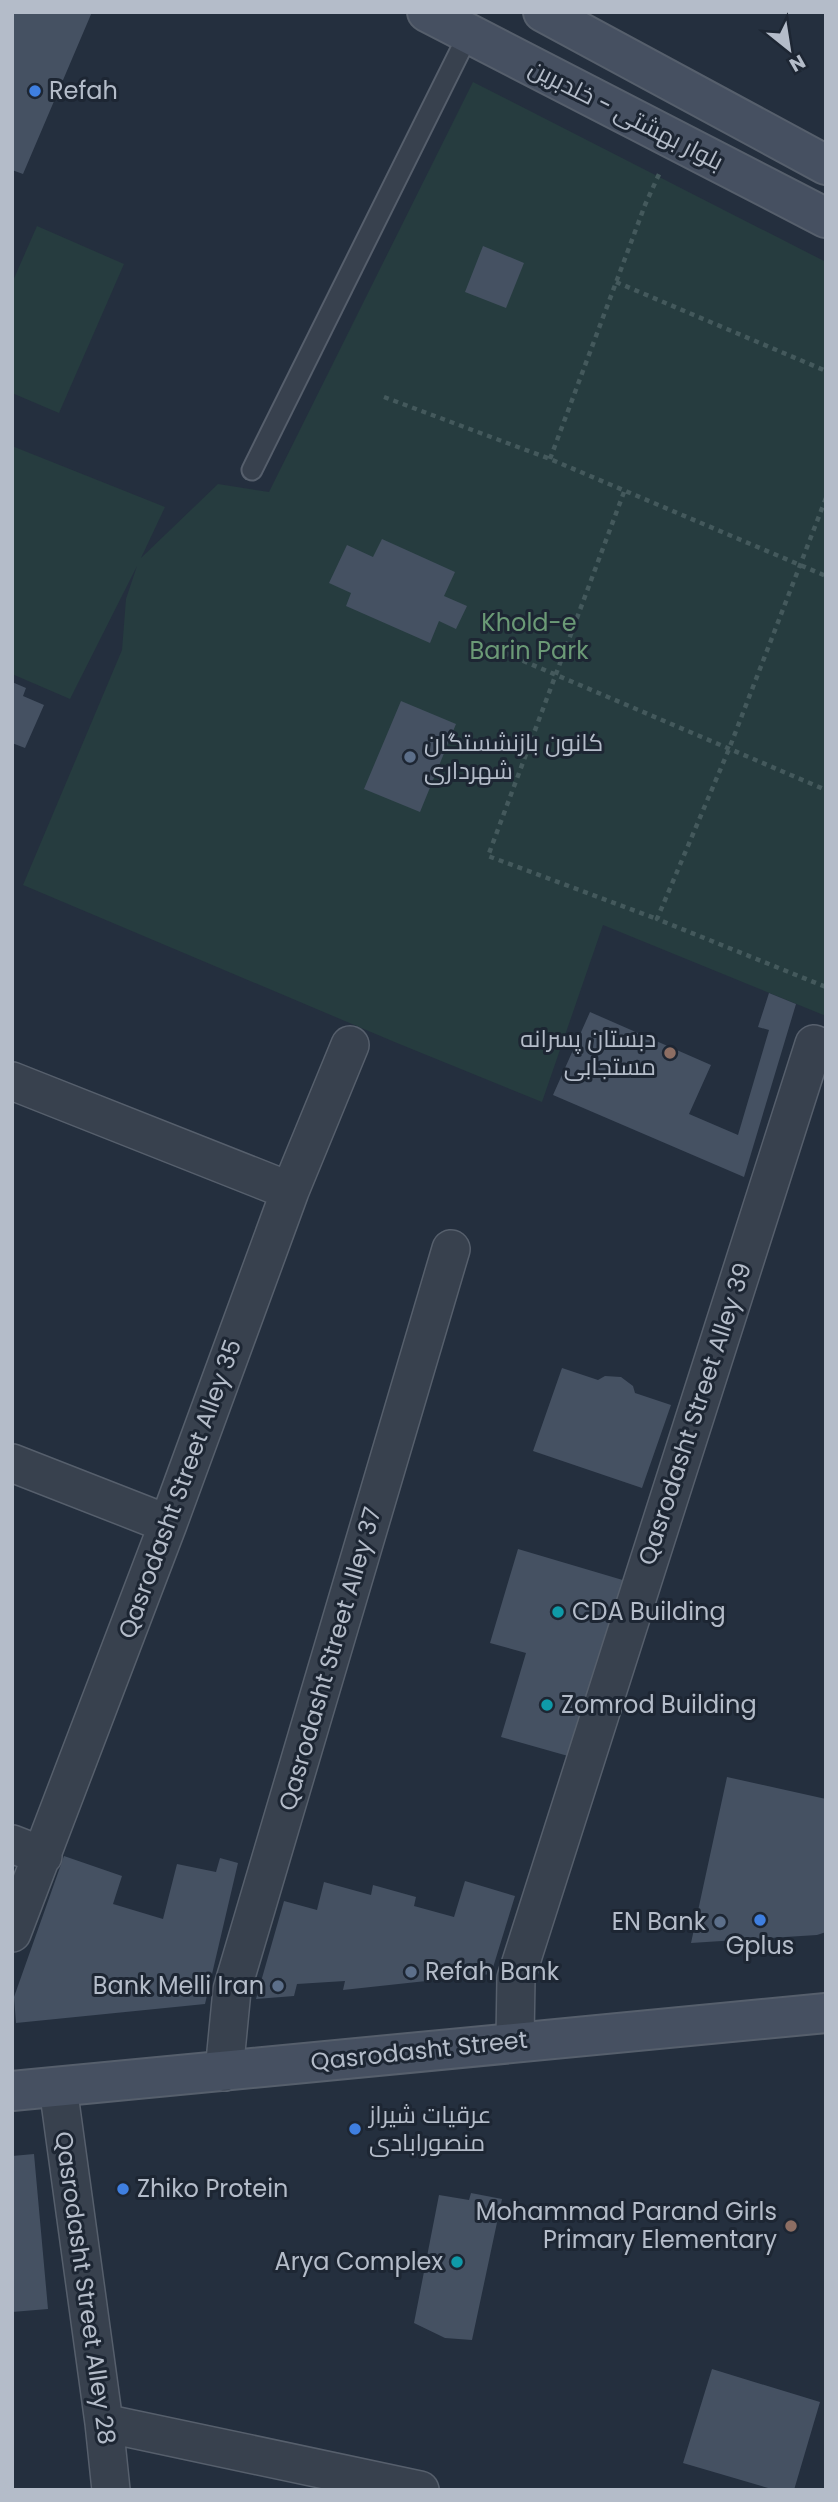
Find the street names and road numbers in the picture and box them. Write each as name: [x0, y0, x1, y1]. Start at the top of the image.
street label: بلوار بهشتی - خلدبرین: [523, 51, 729, 178]
street label: Qasrodasht Street Alley 39: [630, 1258, 759, 1569]
street label: Qasrodasht Street Alley 35: [110, 1335, 249, 1643]
street label: Qasrodasht Street Alley 37: [270, 1503, 389, 1814]
street label: Qasrodasht Street: [309, 2023, 529, 2078]
street label: Qasrodasht Street Alley 28: [47, 2129, 124, 2447]

